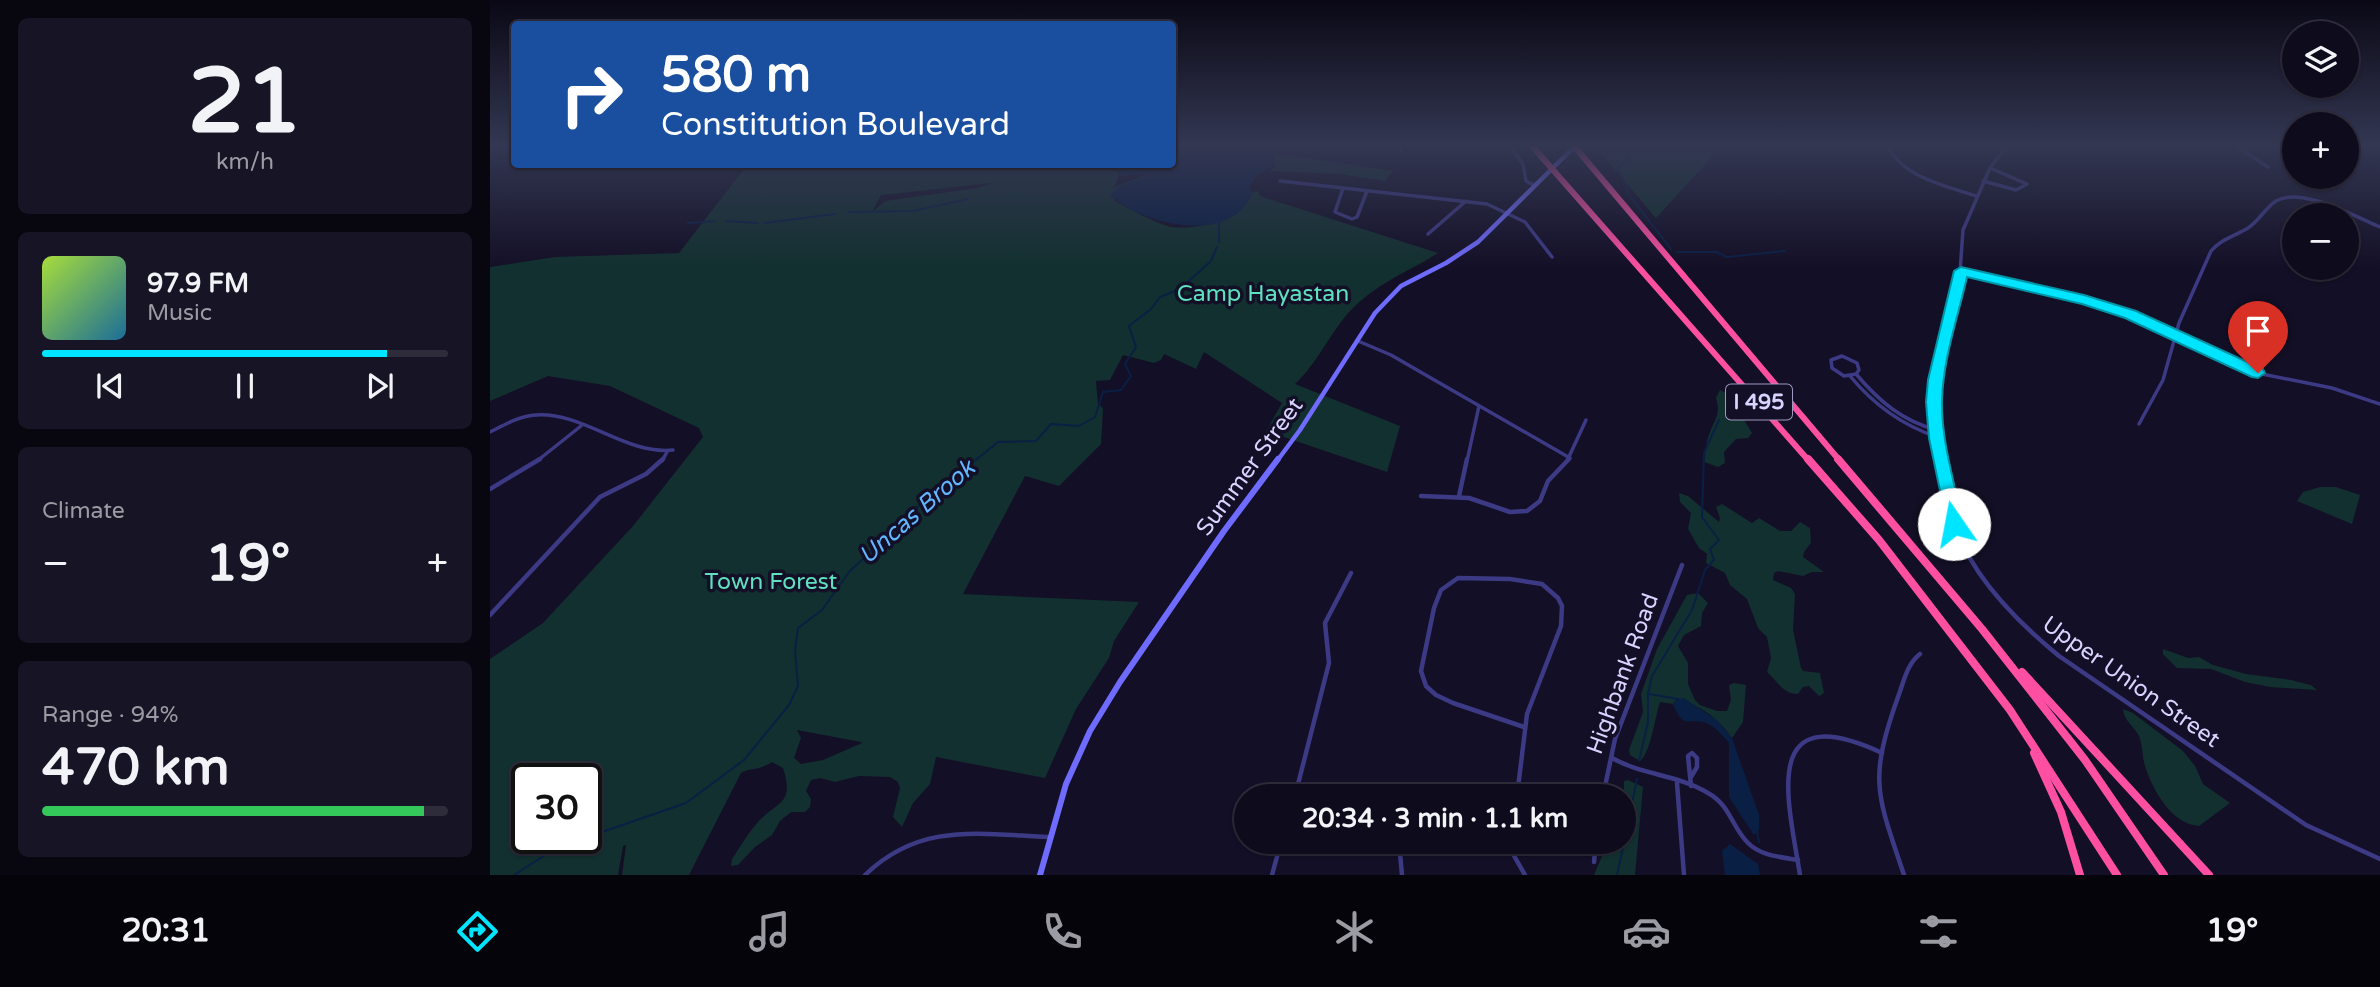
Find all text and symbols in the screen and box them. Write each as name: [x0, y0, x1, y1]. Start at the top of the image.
map controls: [2282, 21, 2359, 280]
button: layers: [2282, 21, 2359, 98]
text: 580 m: [661, 46, 811, 105]
text: 21: [188, 47, 302, 157]
icon: right: [546, 49, 637, 140]
text: Constitution Boulevard: [661, 106, 1010, 144]
button: +: [2282, 112, 2359, 189]
text: km/h: [216, 148, 274, 176]
button: −: [2282, 203, 2359, 280]
text: 97.9 FM: [147, 268, 249, 299]
park label: Camp Hayastan: [1177, 280, 1349, 308]
text: Music: [147, 299, 212, 327]
pin: [2228, 301, 2288, 373]
icon: arrive: [2239, 312, 2277, 350]
icon: previous: [91, 367, 129, 405]
icon: pause: [226, 367, 264, 405]
icon: next: [361, 367, 399, 405]
road number: I 495: [1726, 384, 1792, 420]
street label: Summer Street: [1191, 392, 1310, 541]
water label: Uncas Brook: [853, 453, 982, 570]
position arrow: [1917, 487, 1991, 561]
text: Climate: [42, 497, 125, 525]
text: 19°: [205, 532, 290, 595]
text: −: [42, 541, 69, 587]
text: +: [427, 541, 448, 587]
park label: Town Forest: [705, 568, 838, 596]
street label: Highbank Road: [1581, 590, 1665, 758]
street label: Upper Union Street: [2037, 610, 2225, 754]
text: Range · 94%: [42, 701, 178, 729]
text: 470 km: [42, 736, 230, 799]
speed limit sign: 30: [511, 763, 602, 854]
text: 20:34 · 3 min · 1.1 km: [1302, 803, 1568, 834]
icon: directions: [453, 907, 502, 956]
icon: music: [745, 907, 794, 956]
icon: phone: [1038, 907, 1087, 956]
icon: climate: [1330, 907, 1379, 956]
icon: car: [1622, 907, 1671, 956]
icon: filters: [1914, 907, 1963, 956]
text: 20:31: [122, 912, 210, 950]
text: 19°: [2206, 912, 2258, 950]

